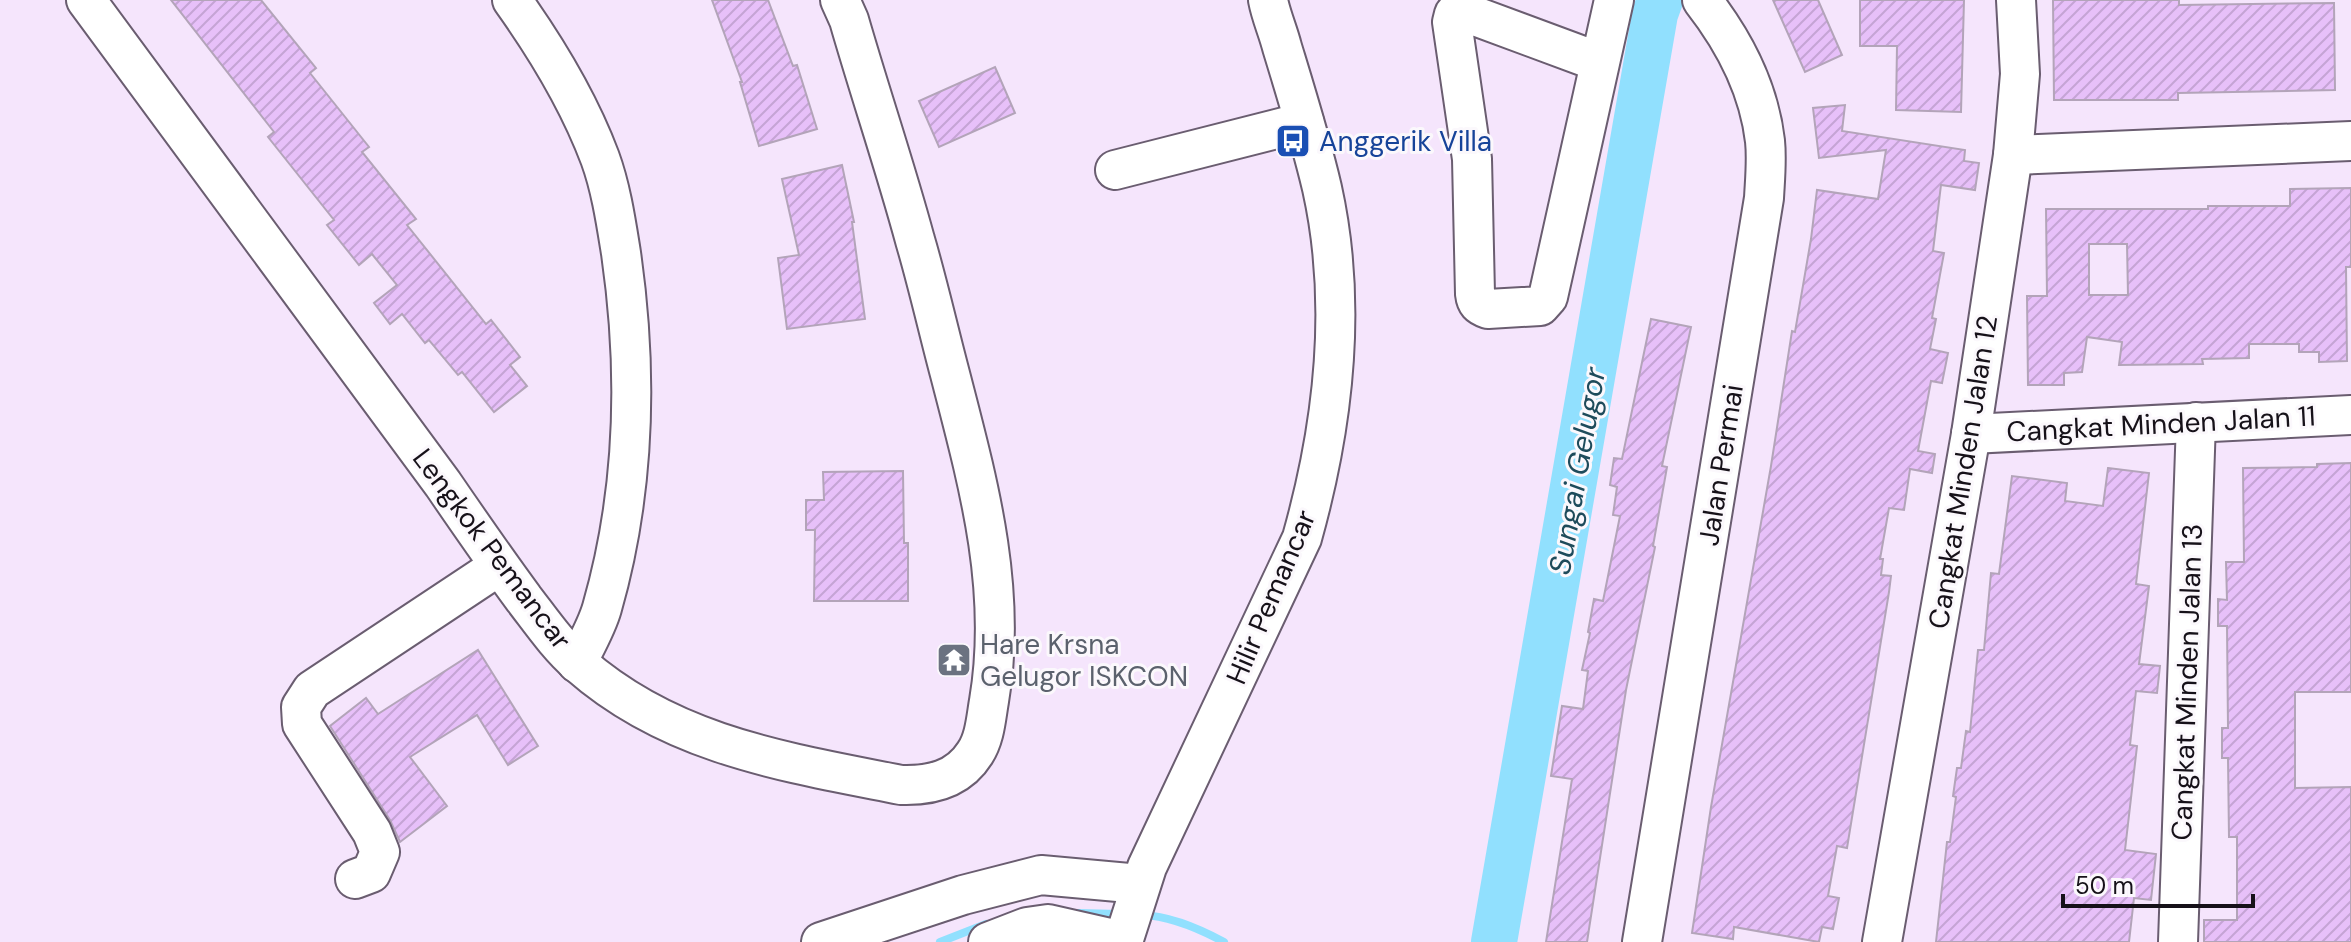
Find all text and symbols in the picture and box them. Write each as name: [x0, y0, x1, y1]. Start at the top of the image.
bus stop icon: Anggerik Villa: [1274, 122, 1312, 160]
place label: Anggerik Villa: [1319, 123, 1492, 160]
street label: Cangkat Minden Jalan 12: [1920, 313, 2006, 631]
water label: Sungai Gelugor: [1540, 363, 1615, 578]
street label: Jalan Permai: [1690, 382, 1752, 548]
street label: Cangkat Minden Jalan 11: [2006, 397, 2316, 451]
street label: Lengkok Pemancar: [404, 441, 580, 657]
street label: Hilir Pemancar: [1218, 504, 1324, 690]
street label: Cangkat Minden Jalan 13: [2163, 523, 2211, 841]
place label: Hare Krsna Gelugor ISKCON: [980, 626, 1188, 695]
temple icon: Hare Krsna Gelugor ISKCON: [935, 641, 973, 679]
scale bar: [2063, 858, 2253, 908]
text: 50 m: [2075, 870, 2134, 901]

